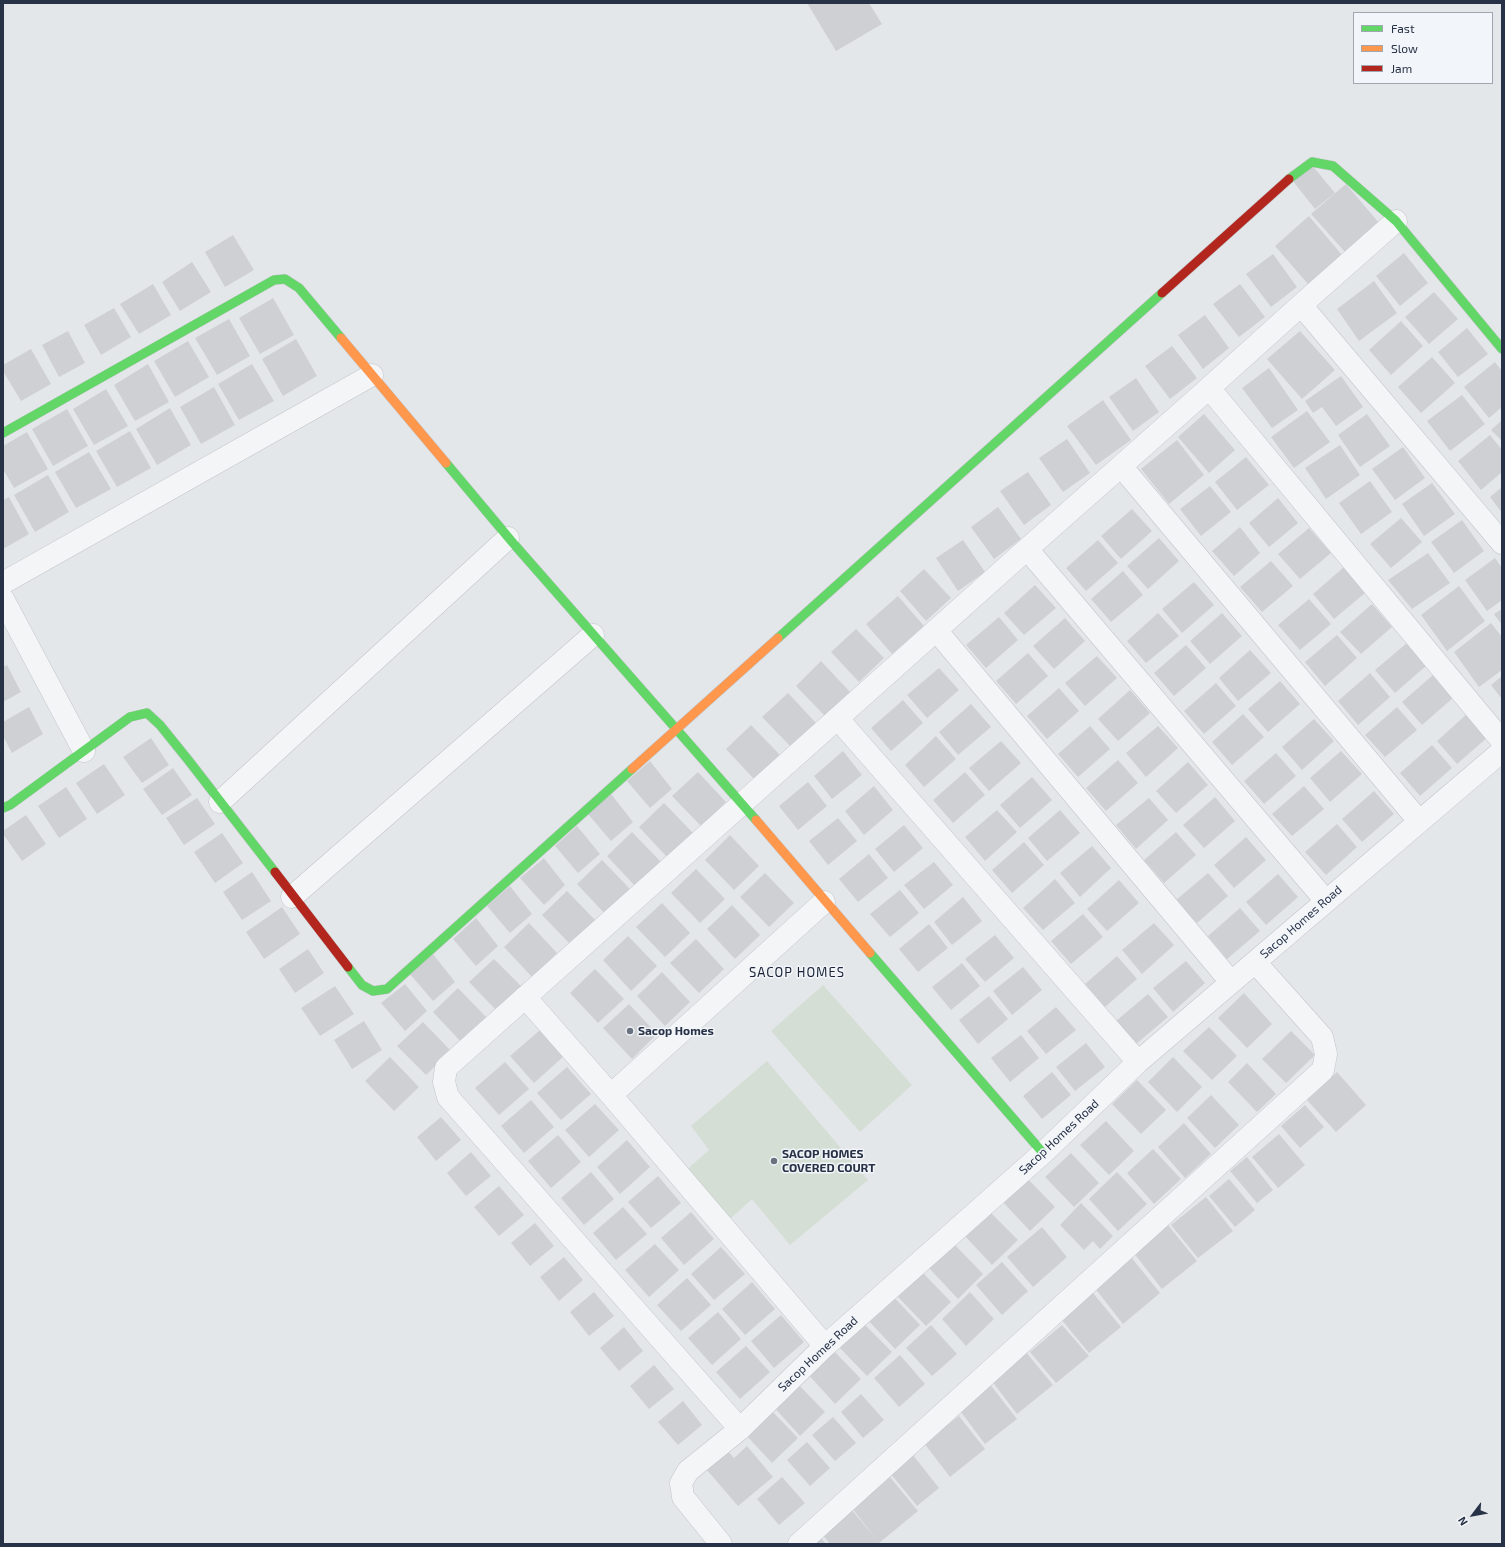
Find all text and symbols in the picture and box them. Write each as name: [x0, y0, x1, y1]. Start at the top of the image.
legend: [1353, 12, 1493, 84]
text: Fast: [1391, 21, 1414, 35]
text: Slow: [1391, 41, 1418, 55]
text: Jam: [1391, 61, 1412, 75]
street label: Sacop Homes Road: [1257, 883, 1345, 961]
district label: SACOP HOMES: [749, 965, 845, 981]
place label: Sacop Homes: [638, 1024, 714, 1038]
marker: Sacop Homes: [625, 1026, 635, 1036]
street label: Sacop Homes Road: [1016, 1096, 1102, 1178]
place label: SACOP HOMES COVERED COURT: [782, 1147, 876, 1175]
marker: SACOP HOMES COVERED COURT: [769, 1156, 779, 1166]
street label: Sacop Homes Road: [775, 1313, 861, 1395]
north arrow: [1453, 1495, 1493, 1535]
text: N: [1455, 1515, 1470, 1528]

